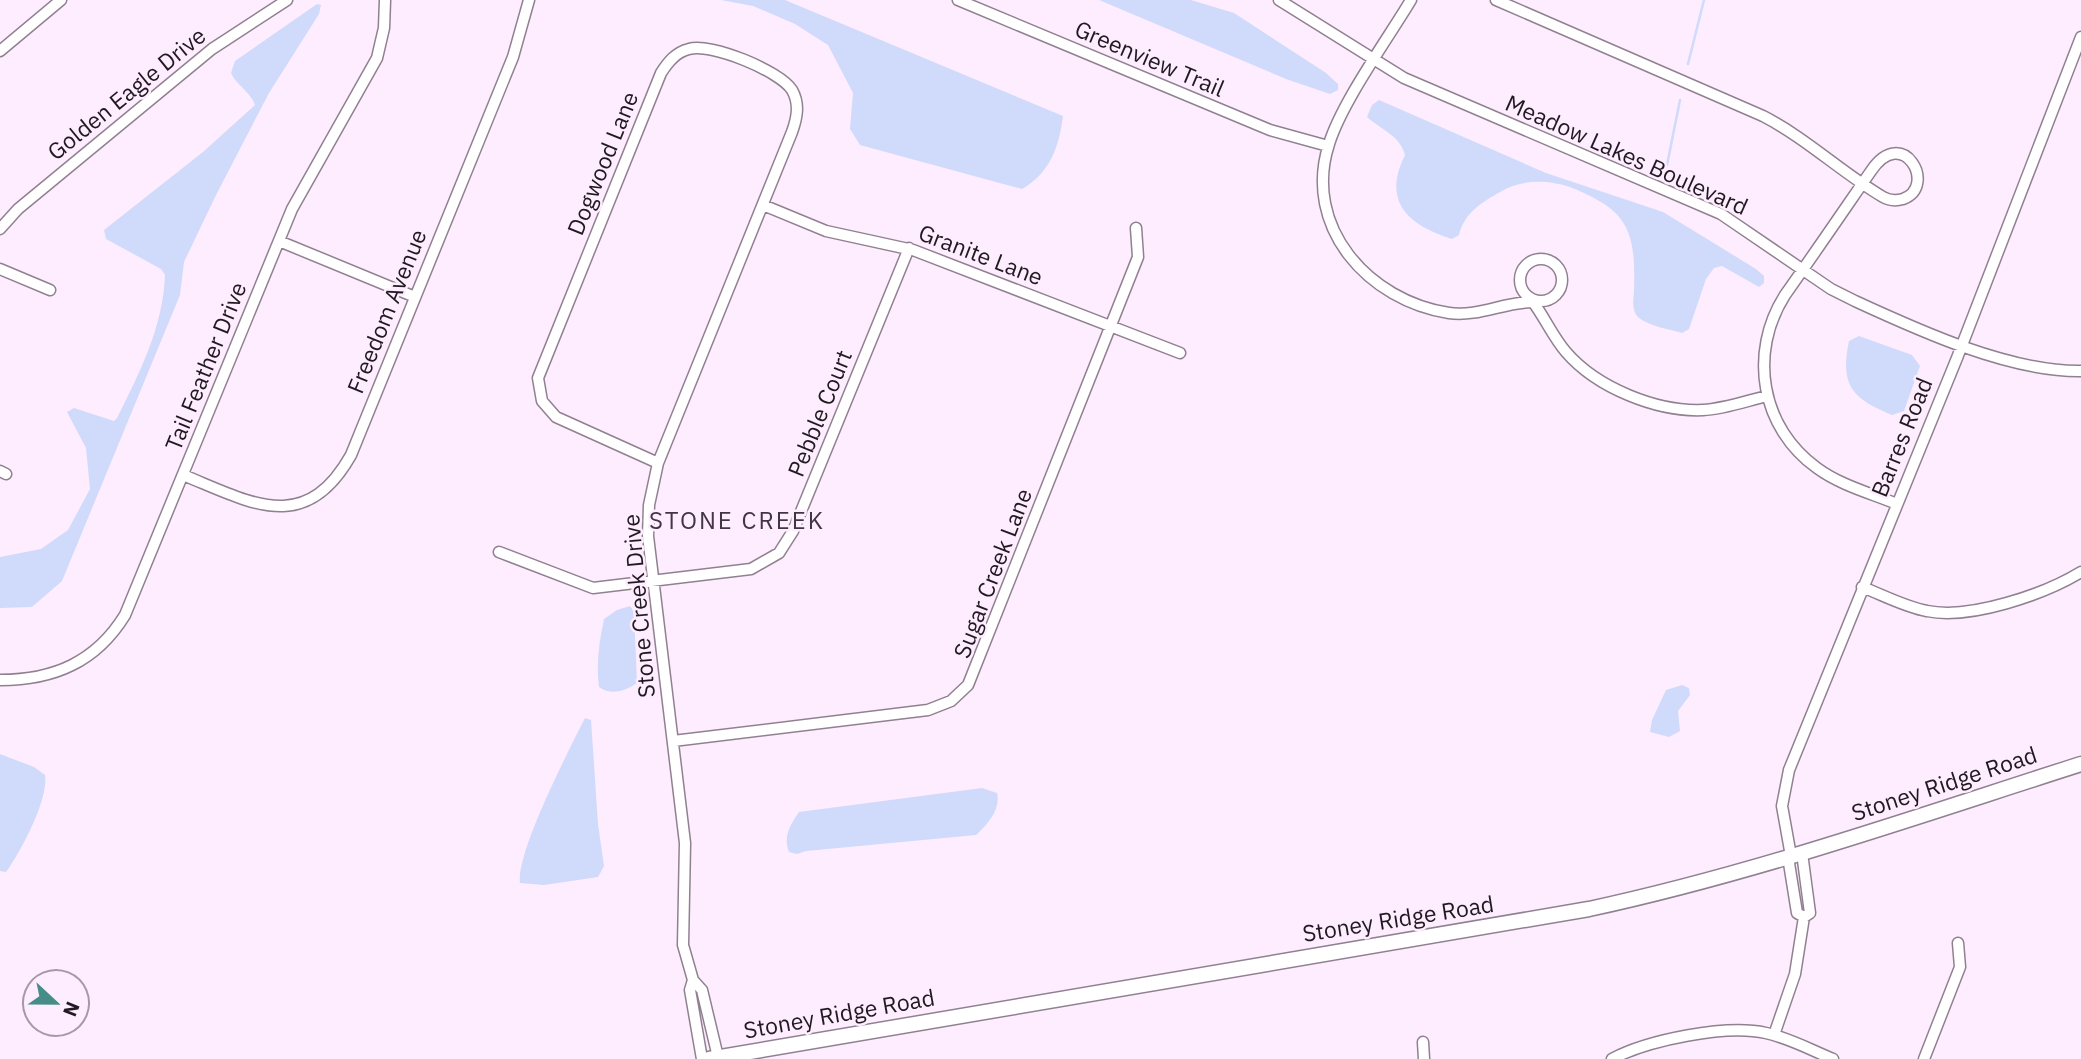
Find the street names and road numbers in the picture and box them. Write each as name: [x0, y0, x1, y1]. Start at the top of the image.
street label: Greenview Trail: [1071, 13, 1229, 103]
street label: Golden Eagle Drive: [41, 20, 211, 166]
street label: Dogwood Lane: [560, 87, 644, 239]
street label: Meadow Lakes Boulevard: [1501, 87, 1753, 221]
street label: Granite Lane: [914, 217, 1048, 291]
street label: Freedom Avenue: [339, 224, 433, 398]
street label: Tail Feather Drive: [157, 277, 253, 455]
street label: Pebble Court: [780, 345, 858, 481]
street label: Barres Road: [1863, 373, 1939, 501]
street label: Sugar Creek Lane: [946, 484, 1038, 662]
street label: Stone Creek Drive: [615, 513, 661, 699]
street label: Stoney Ridge Road: [1847, 739, 2041, 827]
street label: Stoney Ridge Road: [1300, 888, 1496, 948]
street label: Stoney Ridge Road: [741, 981, 937, 1045]

